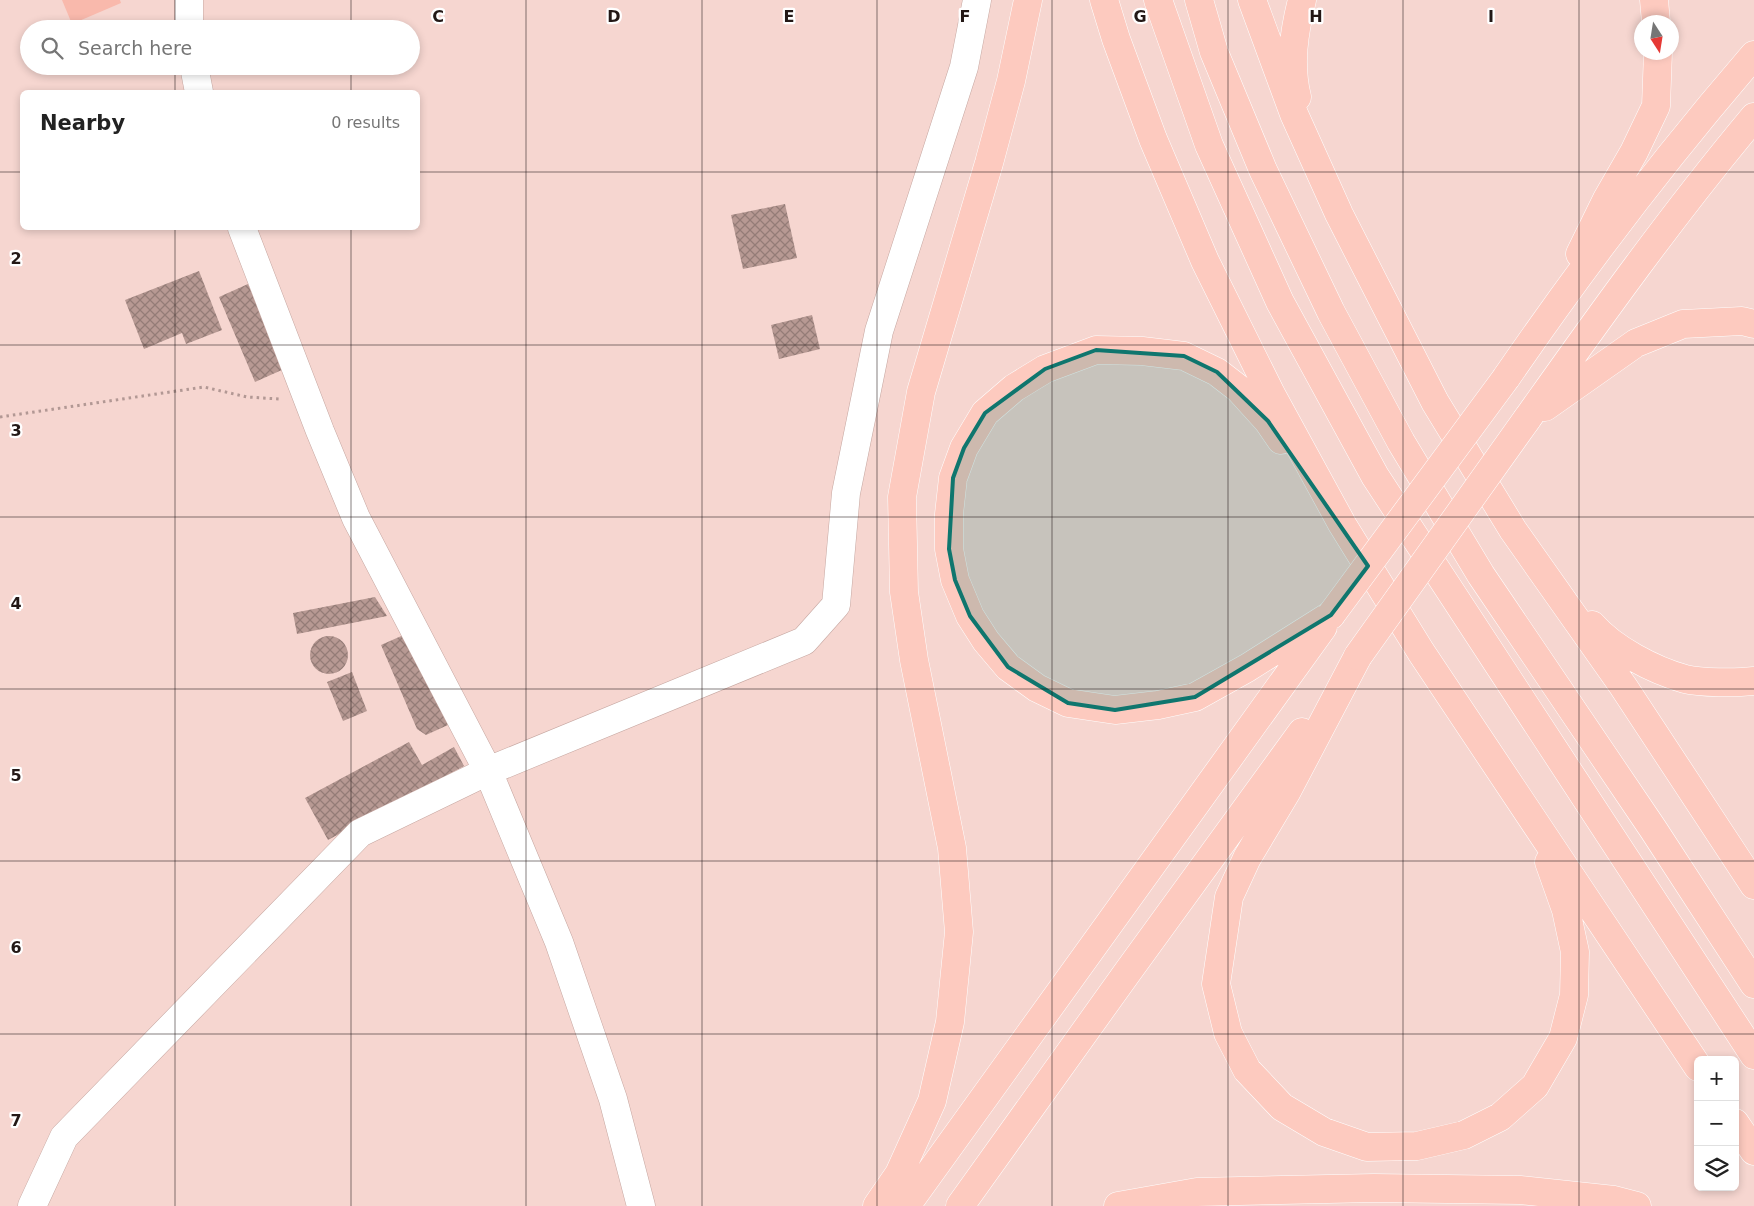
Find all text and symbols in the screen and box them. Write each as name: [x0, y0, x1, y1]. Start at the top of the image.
text: C: [432, 7, 444, 26]
text: D: [607, 7, 621, 26]
text: E: [784, 7, 794, 26]
text: F: [960, 7, 970, 26]
text: G: [1133, 7, 1147, 26]
text: H: [1309, 7, 1323, 26]
text: I: [1488, 7, 1494, 26]
north arrow: [1634, 15, 1679, 60]
search box: [20, 20, 420, 75]
icon: search: [38, 34, 66, 62]
text: Search here: [78, 37, 192, 59]
text: Nearby: [40, 111, 125, 135]
text: 0 results: [331, 113, 400, 132]
text: 2: [10, 249, 22, 268]
text: 3: [10, 421, 22, 440]
text: 4: [10, 594, 22, 613]
text: 5: [10, 766, 22, 785]
text: 6: [10, 938, 22, 957]
map controls: [1694, 1056, 1739, 1191]
button: +: [1694, 1056, 1739, 1101]
button: −: [1694, 1101, 1739, 1146]
text: 7: [10, 1111, 22, 1130]
button: layers: [1694, 1146, 1739, 1191]

